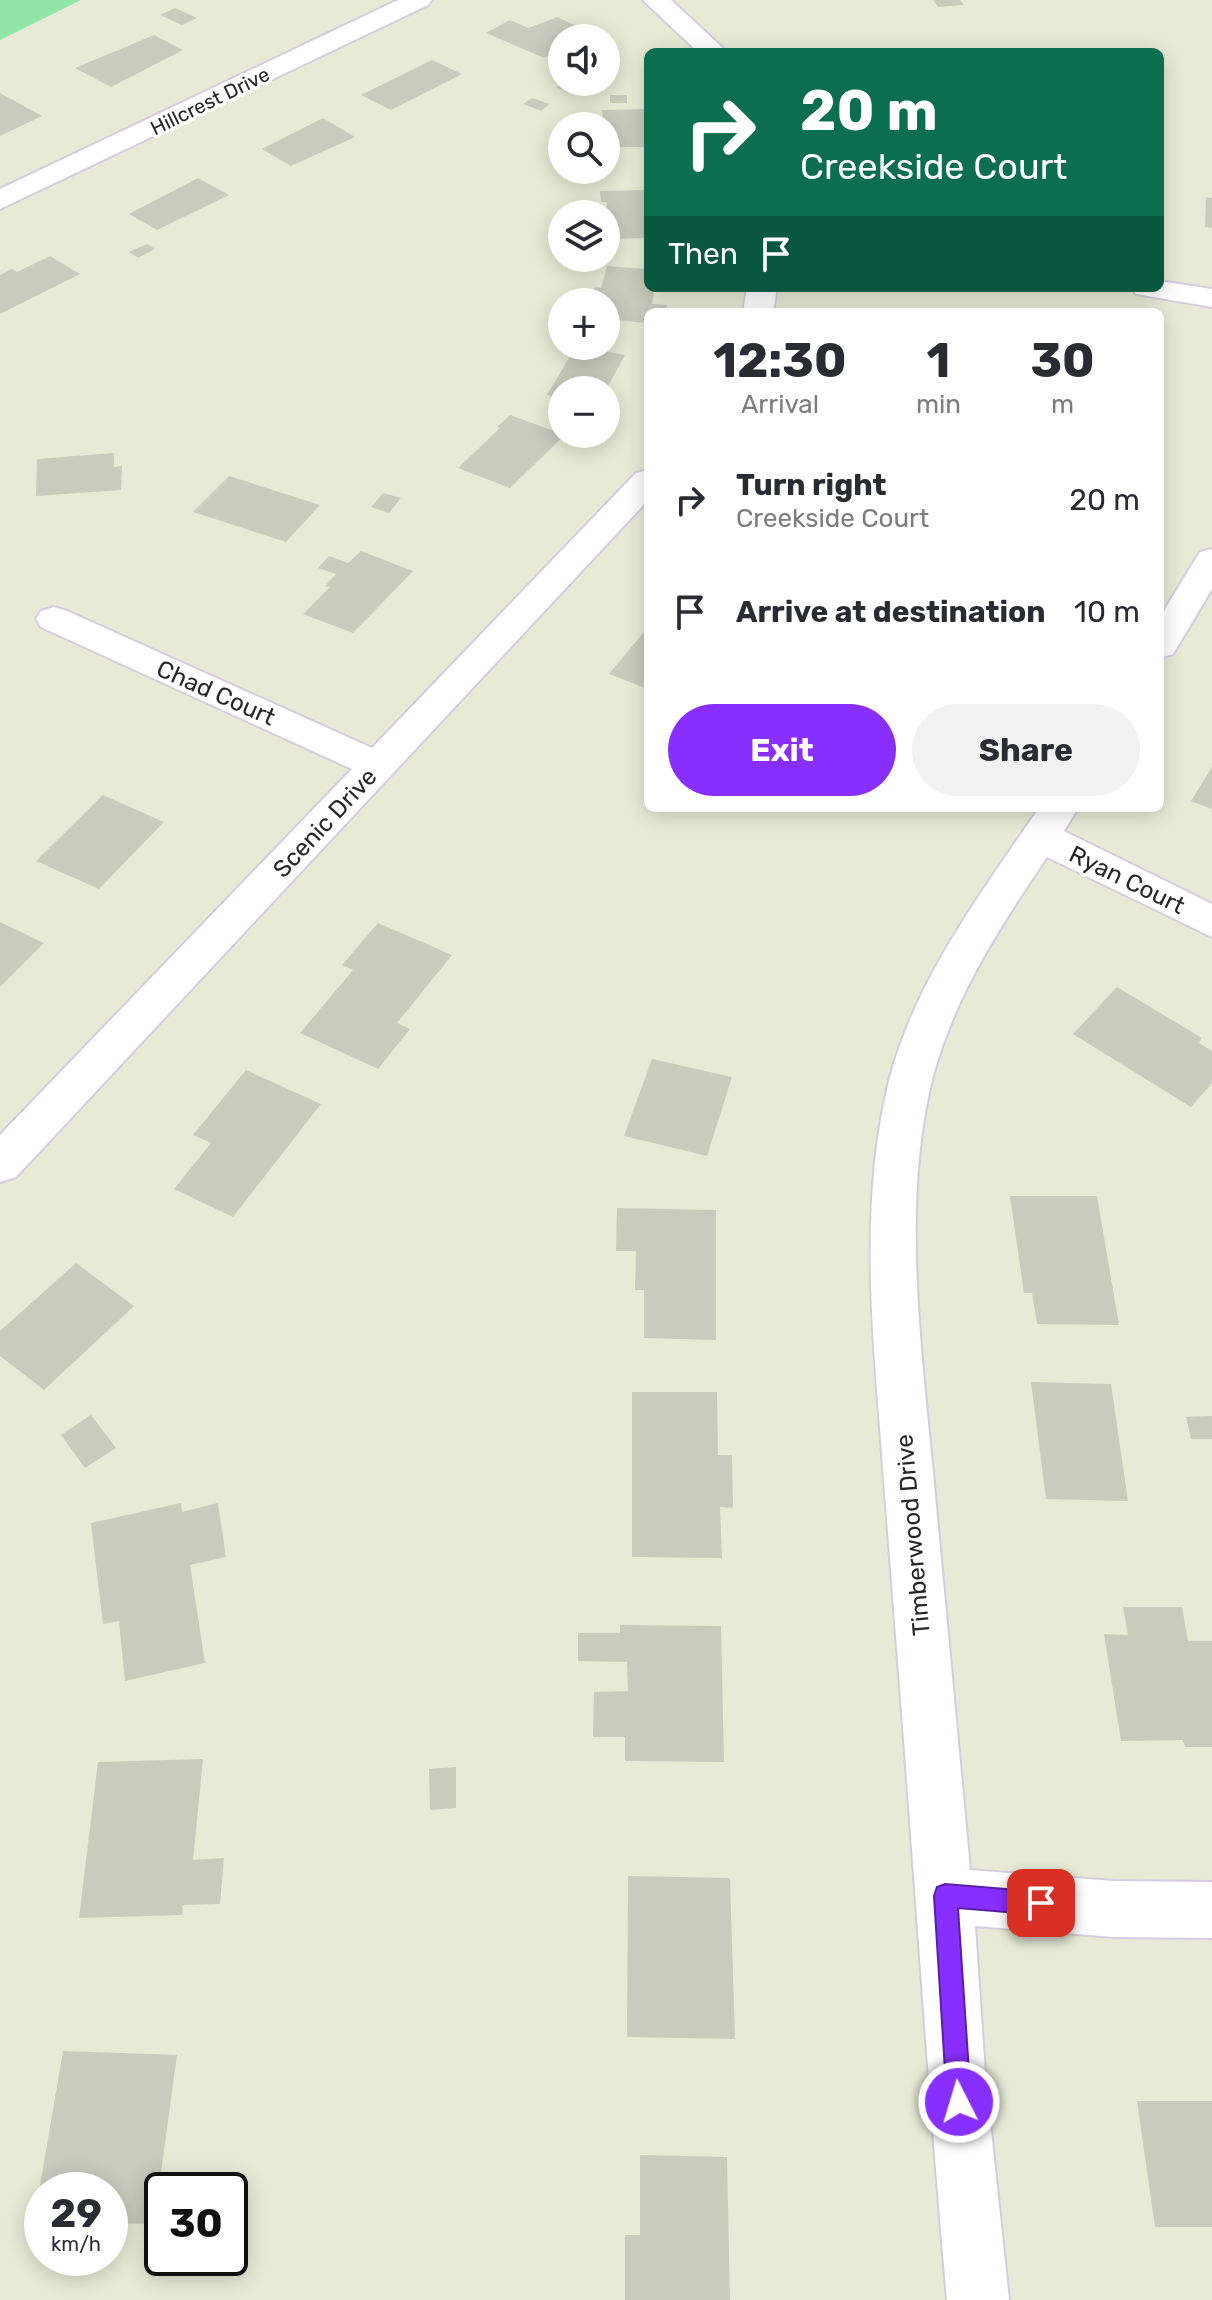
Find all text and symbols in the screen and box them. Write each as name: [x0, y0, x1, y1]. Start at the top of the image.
map controls: [548, 24, 620, 448]
button: sound: [548, 24, 620, 96]
street label: Hillcrest Drive: [147, 62, 273, 140]
text: 20 m: [800, 78, 938, 144]
icon: right: [668, 80, 772, 184]
button: search: [548, 112, 620, 184]
text: Creekside Court: [800, 145, 1067, 188]
button: layers: [548, 200, 620, 272]
icon: arrive: [754, 232, 798, 276]
text: Then: [668, 236, 738, 272]
button: +: [548, 288, 620, 360]
text: 12:30: [713, 332, 847, 389]
text: 1: [927, 332, 950, 389]
text: 30: [1030, 332, 1095, 389]
button: −: [548, 376, 620, 448]
text: Arrival: [741, 389, 819, 420]
text: min: [916, 389, 961, 420]
text: m: [1051, 389, 1074, 420]
text: Turn right: [736, 467, 887, 503]
icon: right: [668, 478, 712, 522]
text: 20 m: [1069, 482, 1140, 518]
text: Creekside Court: [736, 503, 929, 534]
icon: arrive: [668, 590, 712, 634]
text: Arrive at destination: [736, 594, 1046, 630]
text: 10 m: [1074, 594, 1140, 630]
street label: Chad Court: [152, 654, 280, 732]
button: Exit: [668, 704, 896, 796]
button: Share: [912, 704, 1140, 796]
street label: Scenic Drive: [267, 763, 383, 883]
street label: Ryan Court: [1065, 840, 1189, 920]
street label: Timberwood Drive: [890, 1433, 936, 1637]
pin: [1007, 1869, 1075, 1937]
icon: arrive: [1019, 1881, 1063, 1925]
position arrow: [917, 2060, 1001, 2144]
speed limit sign: 30: [144, 2172, 248, 2276]
text: 29: [50, 2190, 102, 2237]
text: km/h: [51, 2232, 101, 2256]

